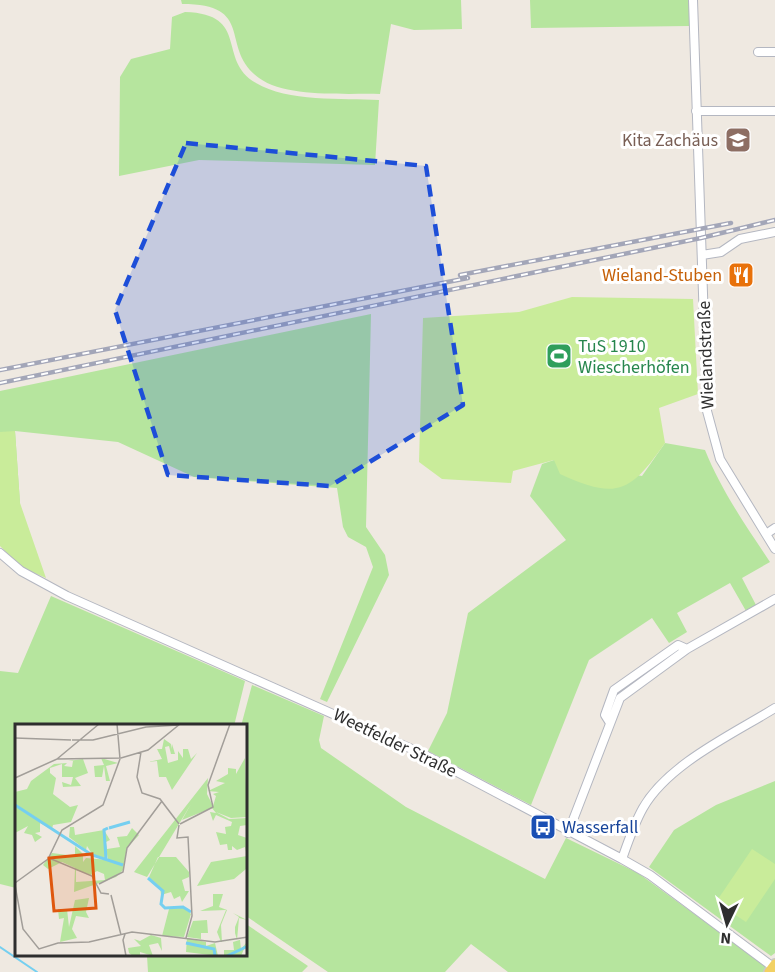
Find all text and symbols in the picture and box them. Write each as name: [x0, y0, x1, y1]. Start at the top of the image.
school or university icon: Kita Zachäus: [723, 125, 753, 155]
place label: Kita Zachäus: [622, 128, 718, 153]
restaurant icon: Wieland-Stuben: [726, 260, 756, 290]
place label: Wieland-Stuben: [602, 263, 722, 288]
street label: Wielandstraße: [692, 300, 720, 410]
place label: TuS 1910 Wiescherhöfen: [578, 334, 690, 380]
sports icon: TuS 1910 Wiescherhöfen: [544, 341, 574, 371]
street label: Weetfelder Straße: [329, 702, 461, 784]
inset map: [15, 724, 248, 957]
bus stop icon: Wasserfall: [528, 812, 558, 842]
place label: Wasserfall: [562, 815, 638, 840]
north arrow: [697, 894, 757, 954]
text: N: [720, 927, 732, 949]

